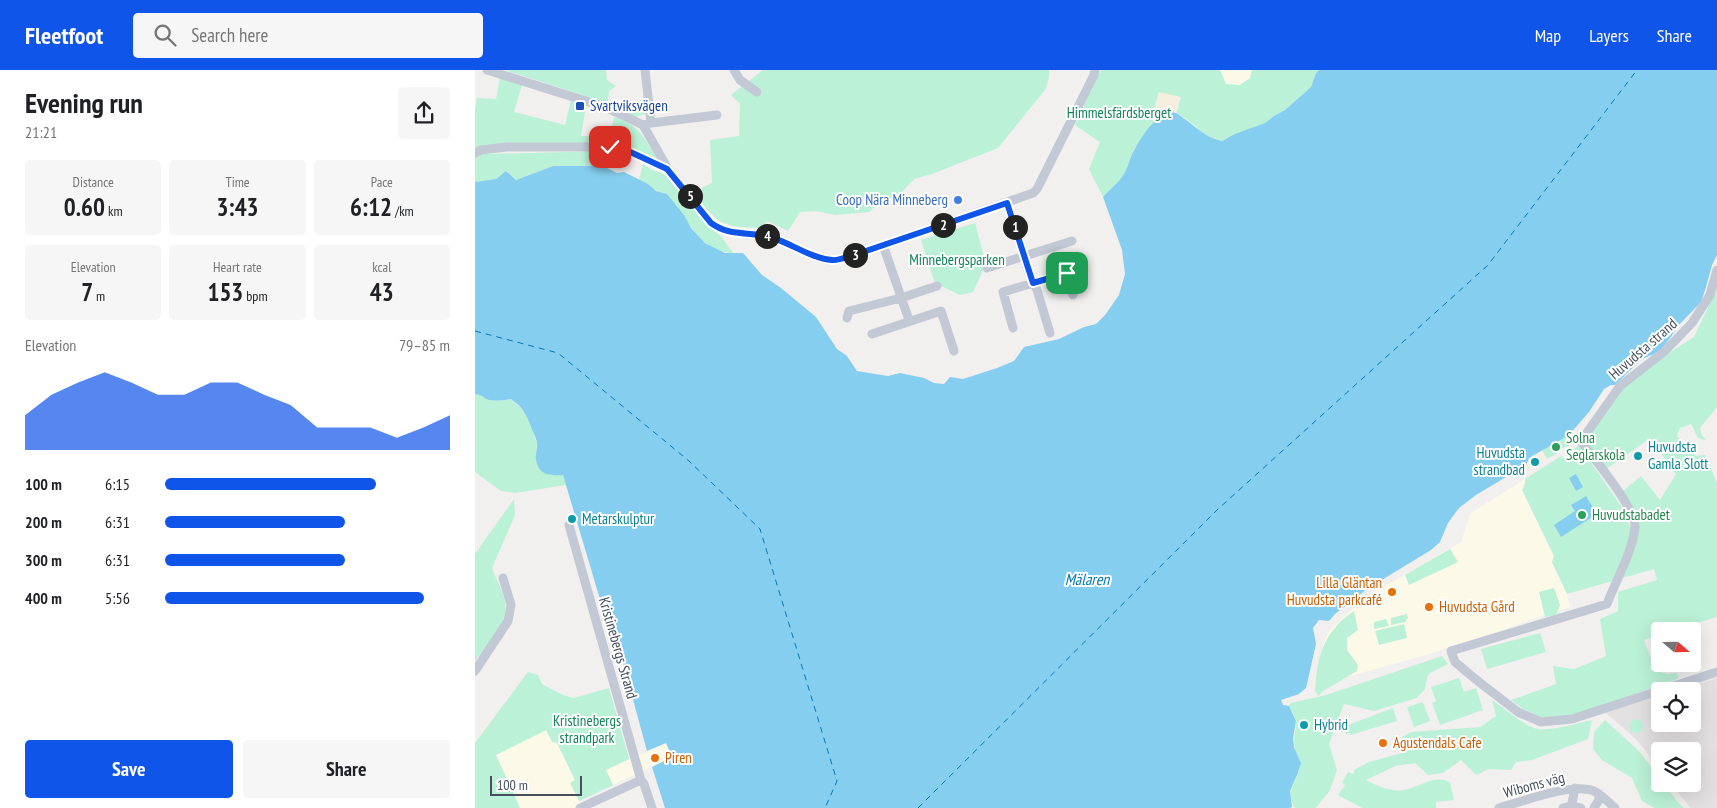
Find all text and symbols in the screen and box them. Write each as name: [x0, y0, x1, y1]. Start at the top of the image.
search box: [133, 13, 483, 58]
text: Fleetfoot: [25, 20, 103, 51]
icon: search: [151, 21, 179, 49]
text: Search here: [191, 23, 268, 47]
text: Map: [1535, 24, 1561, 47]
text: Layers: [1589, 24, 1629, 47]
text: Share: [1657, 24, 1692, 47]
text: Evening run: [25, 84, 143, 121]
button: share: [398, 87, 450, 139]
place label: Svartviksvägen: [590, 96, 668, 115]
marker: Svartviksvägen: [574, 100, 586, 112]
park label: Himmelsfärdsberget: [1067, 103, 1171, 122]
text: 21:21: [25, 122, 57, 142]
pin: [589, 126, 631, 168]
icon: check: [596, 133, 624, 161]
text: Distance: [73, 173, 114, 191]
text: Time: [225, 173, 250, 191]
text: Pace: [371, 173, 393, 191]
pin: 5: [677, 184, 703, 208]
text: 5: [687, 187, 694, 205]
place label: Coop Nära Minneberg: [836, 190, 948, 209]
text: 0.60: [64, 191, 105, 223]
text: 3:43: [216, 191, 259, 223]
text: 6:12: [350, 191, 392, 223]
marker: Coop Nära Minneberg: [952, 194, 964, 206]
text: km: [105, 202, 123, 220]
text: /km: [392, 202, 414, 220]
pin: 2: [931, 212, 955, 238]
pin: 1: [1003, 214, 1027, 240]
text: 2: [940, 216, 947, 234]
text: 1: [1012, 218, 1019, 236]
pin: 4: [755, 224, 779, 248]
text: 4: [764, 227, 771, 245]
pin: 3: [843, 242, 867, 268]
text: 3: [852, 246, 859, 264]
park label: Minnebergsparken: [909, 250, 1005, 269]
pin: [1046, 252, 1088, 294]
text: Elevation: [71, 258, 116, 276]
text: Heart rate: [213, 258, 262, 276]
text: kcal: [372, 258, 391, 276]
icon: arrive: [1053, 259, 1081, 287]
text: 7: [81, 276, 93, 308]
text: 153: [207, 276, 243, 308]
text: 43: [370, 276, 394, 308]
text: m: [93, 287, 105, 305]
text: bpm: [243, 287, 268, 305]
street label: Huvudsta strand: [1605, 314, 1681, 383]
text: Elevation: [25, 335, 76, 355]
text: 79–85 m: [399, 335, 450, 355]
place label: Solna Seglarskola: [1566, 428, 1625, 464]
place label: Huvudsta Gamla Slott: [1648, 437, 1708, 473]
marker: Solna Seglarskola: [1550, 441, 1562, 453]
place label: Huvudsta strandbad: [1474, 443, 1525, 479]
marker: Huvudsta Gamla Slott: [1632, 450, 1644, 462]
marker: Huvudsta strandbad: [1529, 456, 1541, 468]
text: 100 m: [25, 474, 62, 494]
text: 6:15: [105, 474, 130, 494]
place label: Huvudstabadet: [1592, 505, 1670, 524]
place label: Metarskulptur: [582, 509, 655, 528]
marker: Huvudstabadet: [1576, 509, 1588, 521]
text: 200 m: [25, 512, 62, 532]
text: 6:31: [105, 512, 130, 532]
marker: Metarskulptur: [566, 513, 578, 525]
text: 300 m: [25, 550, 62, 570]
text: 6:31: [105, 550, 130, 570]
water label: Mälaren: [1065, 569, 1110, 589]
place label: Lilla Gläntan Huvudsta parkcafé: [1287, 573, 1382, 609]
marker: Lilla Gläntan Huvudsta parkcafé: [1386, 586, 1398, 598]
text: 400 m: [25, 588, 62, 608]
text: 5:56: [105, 588, 130, 608]
street label: Kristinebergs Strand: [595, 595, 642, 701]
place label: Huvudsta Gård: [1439, 597, 1515, 616]
marker: Huvudsta Gård: [1423, 601, 1435, 613]
north arrow: [1651, 622, 1701, 672]
map controls: [1651, 622, 1701, 792]
button: locate: [1651, 682, 1701, 732]
park label: Kristinebergs strandpark: [553, 711, 621, 747]
place label: Hybrid: [1314, 715, 1348, 734]
marker: Hybrid: [1298, 719, 1310, 731]
place label: Agustendals Cafe: [1393, 733, 1482, 752]
marker: Agustendals Cafe: [1377, 737, 1389, 749]
button: Save: [25, 740, 233, 798]
button: Share: [243, 740, 450, 798]
button: layers: [1651, 742, 1701, 792]
place label: Piren: [665, 748, 692, 767]
marker: Piren: [649, 752, 661, 764]
street label: Wiboms väg: [1501, 767, 1567, 802]
scale bar: [490, 773, 583, 796]
text: 100 m: [497, 776, 528, 794]

